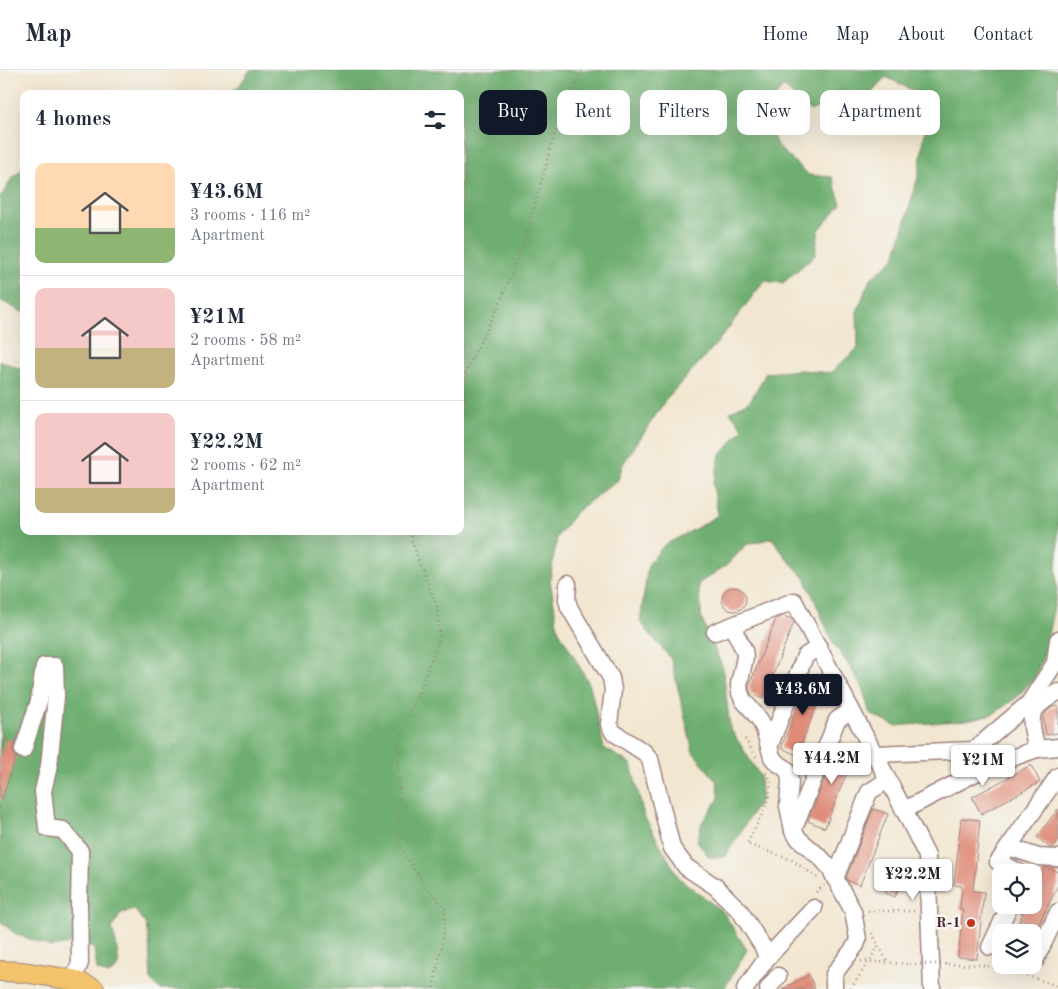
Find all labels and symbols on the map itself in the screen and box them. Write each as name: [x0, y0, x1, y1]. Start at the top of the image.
pin: ¥43.6M: [762, 674, 844, 716]
pin: ¥44.2M: [791, 742, 873, 785]
pin: ¥21M: [953, 744, 1013, 787]
pin: ¥22.2M: [872, 858, 954, 901]
place label: R-1: [936, 916, 961, 931]
marker: R-1: [965, 917, 977, 929]

